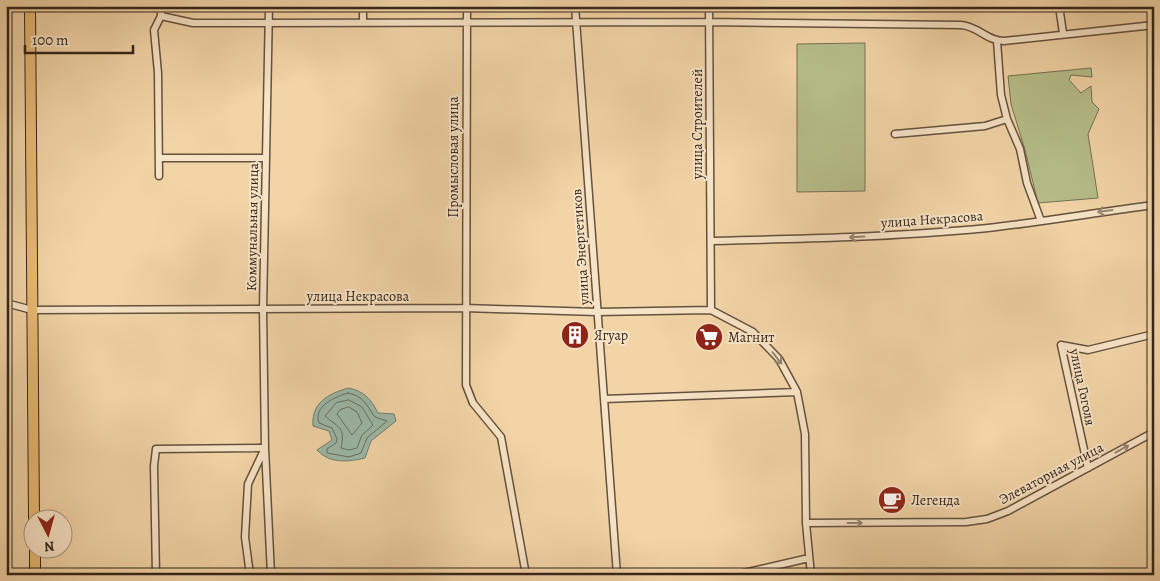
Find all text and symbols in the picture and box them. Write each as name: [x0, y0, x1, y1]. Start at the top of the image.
scale bar: [25, 22, 132, 54]
text: 100 m: [32, 30, 69, 50]
street label: улица Строителей: [688, 69, 707, 180]
street label: Промысловая улица: [444, 96, 463, 218]
street label: Коммунальная улица: [242, 162, 263, 291]
street label: улица Энергетиков: [567, 188, 594, 307]
street label: улица Некрасова: [879, 206, 984, 233]
one-way arrow: [1098, 207, 1114, 217]
one-way arrow: [849, 233, 865, 242]
street label: улица Некрасова: [306, 287, 410, 306]
building icon: Ягуар: [560, 320, 590, 350]
supermarket icon: Магнит: [694, 322, 724, 352]
place label: Ягуар: [594, 326, 628, 345]
place label: Магнит: [728, 328, 775, 347]
street label: улица Гоголя: [1065, 346, 1100, 428]
one-way arrow: [772, 351, 782, 365]
street label: Элеваторная улица: [996, 438, 1107, 509]
one-way arrow: [1115, 444, 1130, 454]
cafe icon: Легенда: [877, 485, 907, 515]
place label: Легенда: [911, 491, 960, 510]
north arrow: [22, 508, 72, 558]
one-way arrow: [846, 518, 863, 528]
text: N: [43, 536, 55, 556]

